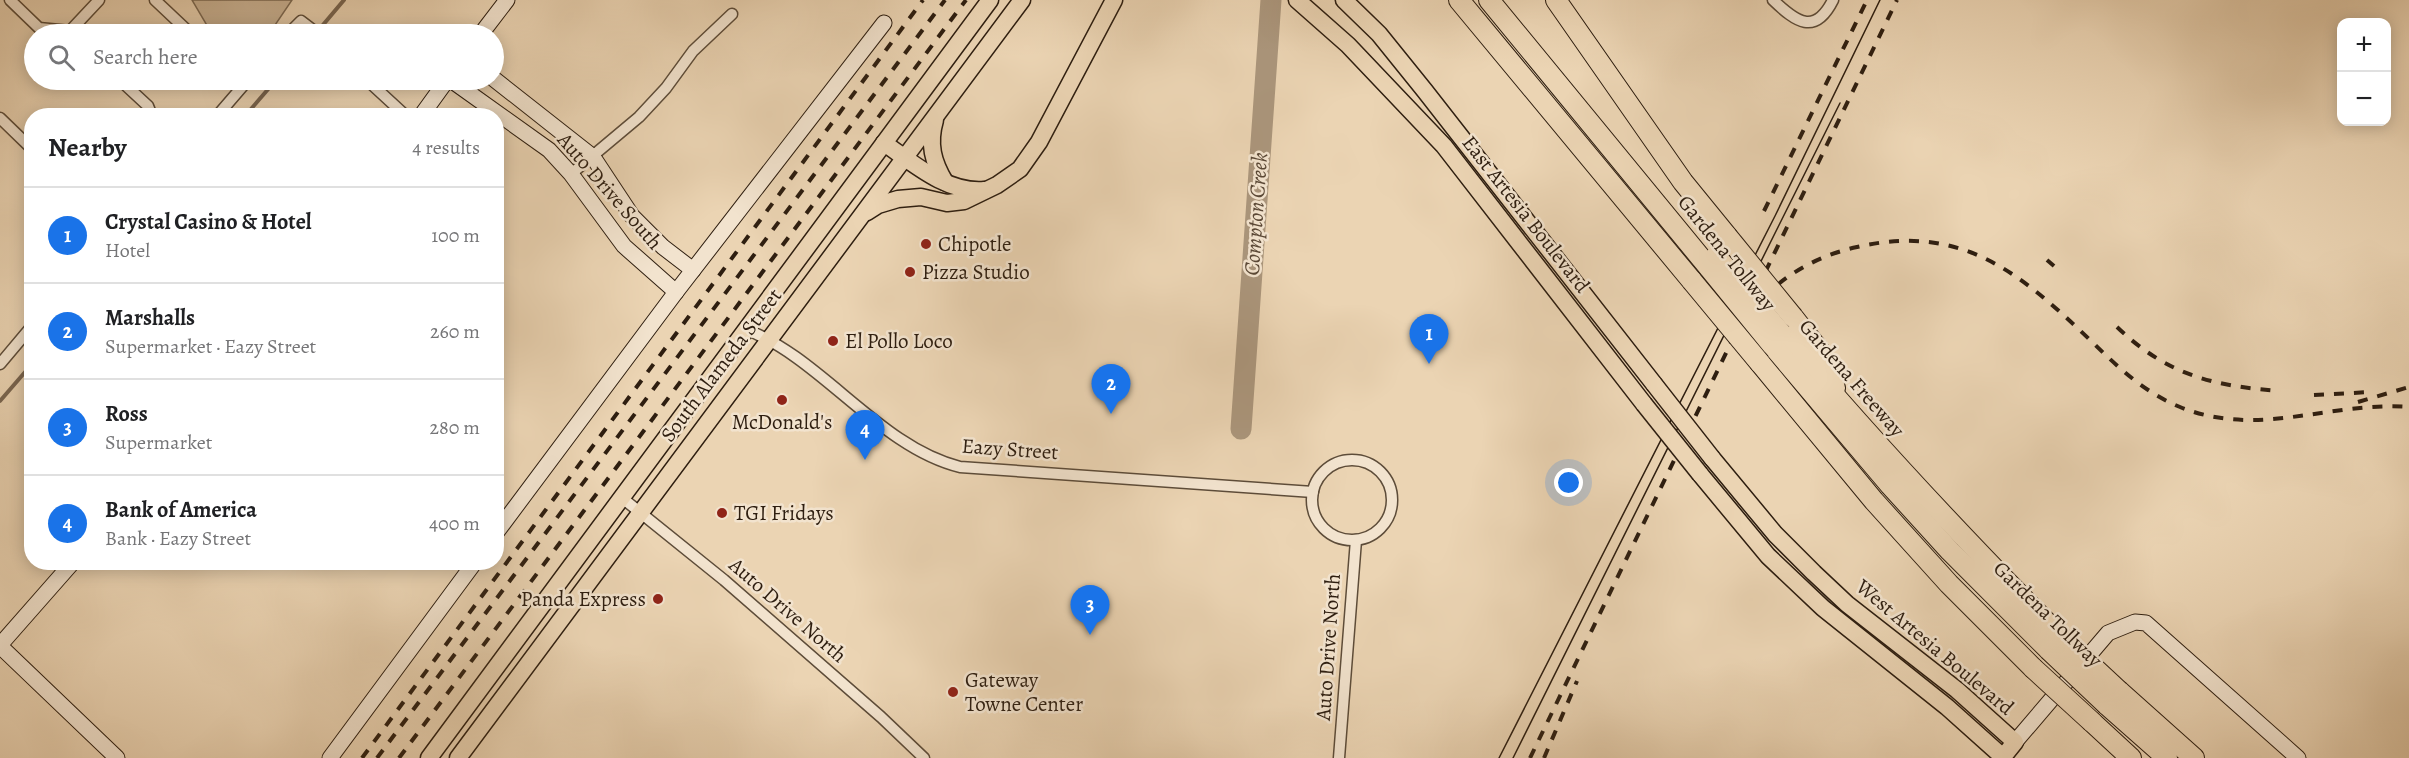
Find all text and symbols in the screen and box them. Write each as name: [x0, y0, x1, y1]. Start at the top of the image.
map controls: [2337, 18, 2391, 126]
button: +: [2337, 18, 2391, 72]
search box: [24, 24, 504, 90]
icon: search: [45, 41, 78, 74]
text: Search here: [93, 42, 198, 72]
button: −: [2337, 72, 2391, 126]
street label: Auto Drive South: [551, 126, 669, 256]
text: Nearby: [48, 130, 127, 165]
street label: East Artesia Boulevard: [1456, 130, 1597, 299]
text: 4 results: [412, 134, 480, 161]
water label: Compton Creek: [1237, 151, 1275, 277]
street label: Gardena Tollway: [1672, 189, 1783, 317]
text: Crystal Casino & Hotel: [105, 207, 312, 237]
text: 1: [64, 222, 71, 249]
text: 100 m: [431, 222, 480, 249]
place label: Chipotle: [938, 230, 1011, 258]
text: Hotel: [105, 237, 150, 264]
marker: Chipotle: [919, 237, 933, 251]
place label: Pizza Studio: [922, 258, 1030, 286]
marker: Pizza Studio: [903, 265, 917, 279]
street label: South Alameda Street: [654, 283, 788, 447]
text: Marshalls: [105, 303, 195, 333]
street label: Gardena Freeway: [1793, 313, 1911, 443]
pin: 1: [1410, 314, 1448, 364]
text: 2: [63, 318, 72, 345]
text: 260 m: [430, 318, 480, 345]
place label: El Pollo Loco: [845, 327, 953, 355]
text: Supermarket · Eazy Street: [105, 333, 316, 360]
marker: El Pollo Loco: [826, 334, 840, 348]
pin: 2: [1092, 364, 1130, 414]
marker: McDonald's: [775, 393, 789, 407]
text: Ross: [105, 399, 148, 429]
place label: McDonald's: [732, 408, 832, 436]
pin: 4: [846, 410, 884, 460]
text: 3: [63, 414, 72, 441]
text: 280 m: [430, 414, 480, 441]
text: Supermarket: [105, 429, 212, 456]
street label: Eazy Street: [961, 432, 1059, 466]
your location: [1554, 468, 1583, 497]
text: Bank of America: [105, 495, 257, 525]
place label: TGI Fridays: [734, 499, 834, 527]
marker: TGI Fridays: [715, 506, 729, 520]
text: 4: [63, 510, 72, 537]
text: 400 m: [429, 510, 480, 537]
text: Bank · Eazy Street: [105, 525, 251, 552]
street label: Auto Drive North: [722, 550, 853, 669]
street label: Gardena Tollway: [1987, 555, 2109, 674]
street label: West Artesia Boulevard: [1849, 572, 2020, 722]
street label: Auto Drive North: [1309, 573, 1347, 722]
place label: Panda Express: [521, 585, 646, 613]
pin: 3: [1070, 586, 1110, 635]
marker: Panda Express: [651, 592, 665, 606]
place label: Gateway Towne Center: [965, 666, 1083, 718]
marker: Gateway Towne Center: [946, 685, 960, 699]

